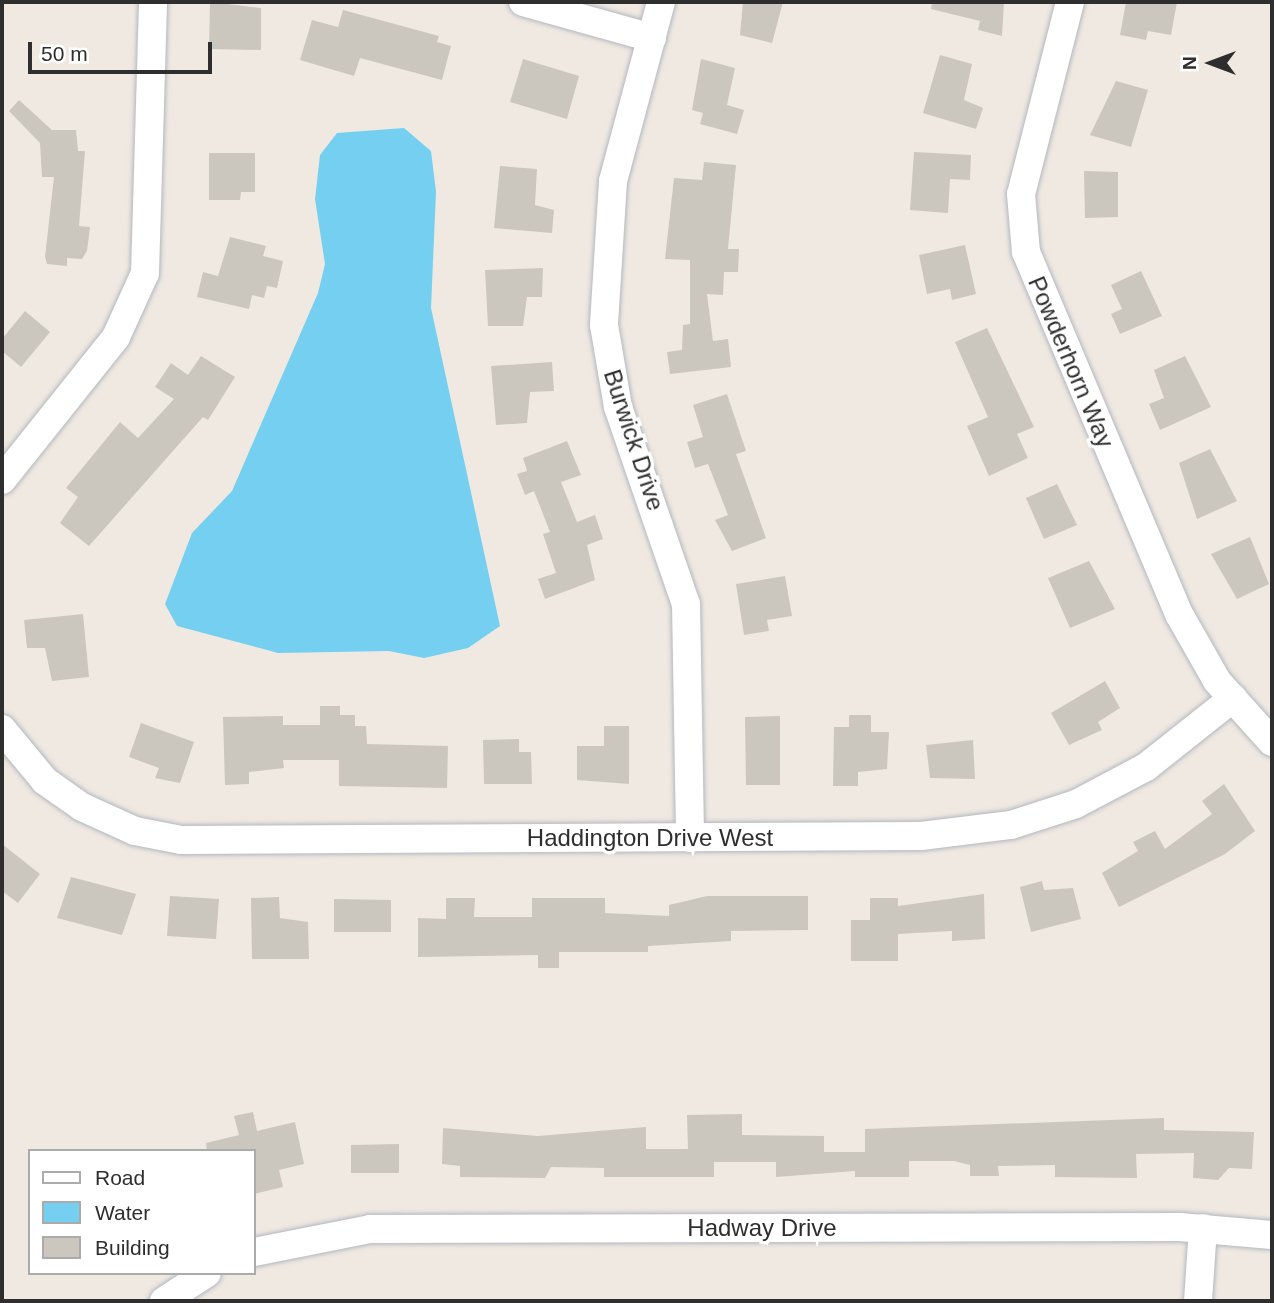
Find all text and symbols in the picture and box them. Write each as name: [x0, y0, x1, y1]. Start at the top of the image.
scale bar: [32, 28, 215, 72]
north arrow: [1176, 28, 1246, 98]
text: 50 m: [41, 42, 88, 65]
text: N: [1179, 56, 1200, 70]
street label: Powderhorn Way: [1022, 272, 1120, 452]
street label: Burwick Drive: [598, 366, 670, 514]
street label: Haddington Drive West: [527, 824, 773, 852]
legend: [28, 1149, 256, 1275]
text: Road: [95, 1166, 145, 1189]
text: Water: [95, 1201, 150, 1224]
street label: Hadway Drive: [687, 1214, 837, 1242]
text: Building: [95, 1236, 170, 1259]

